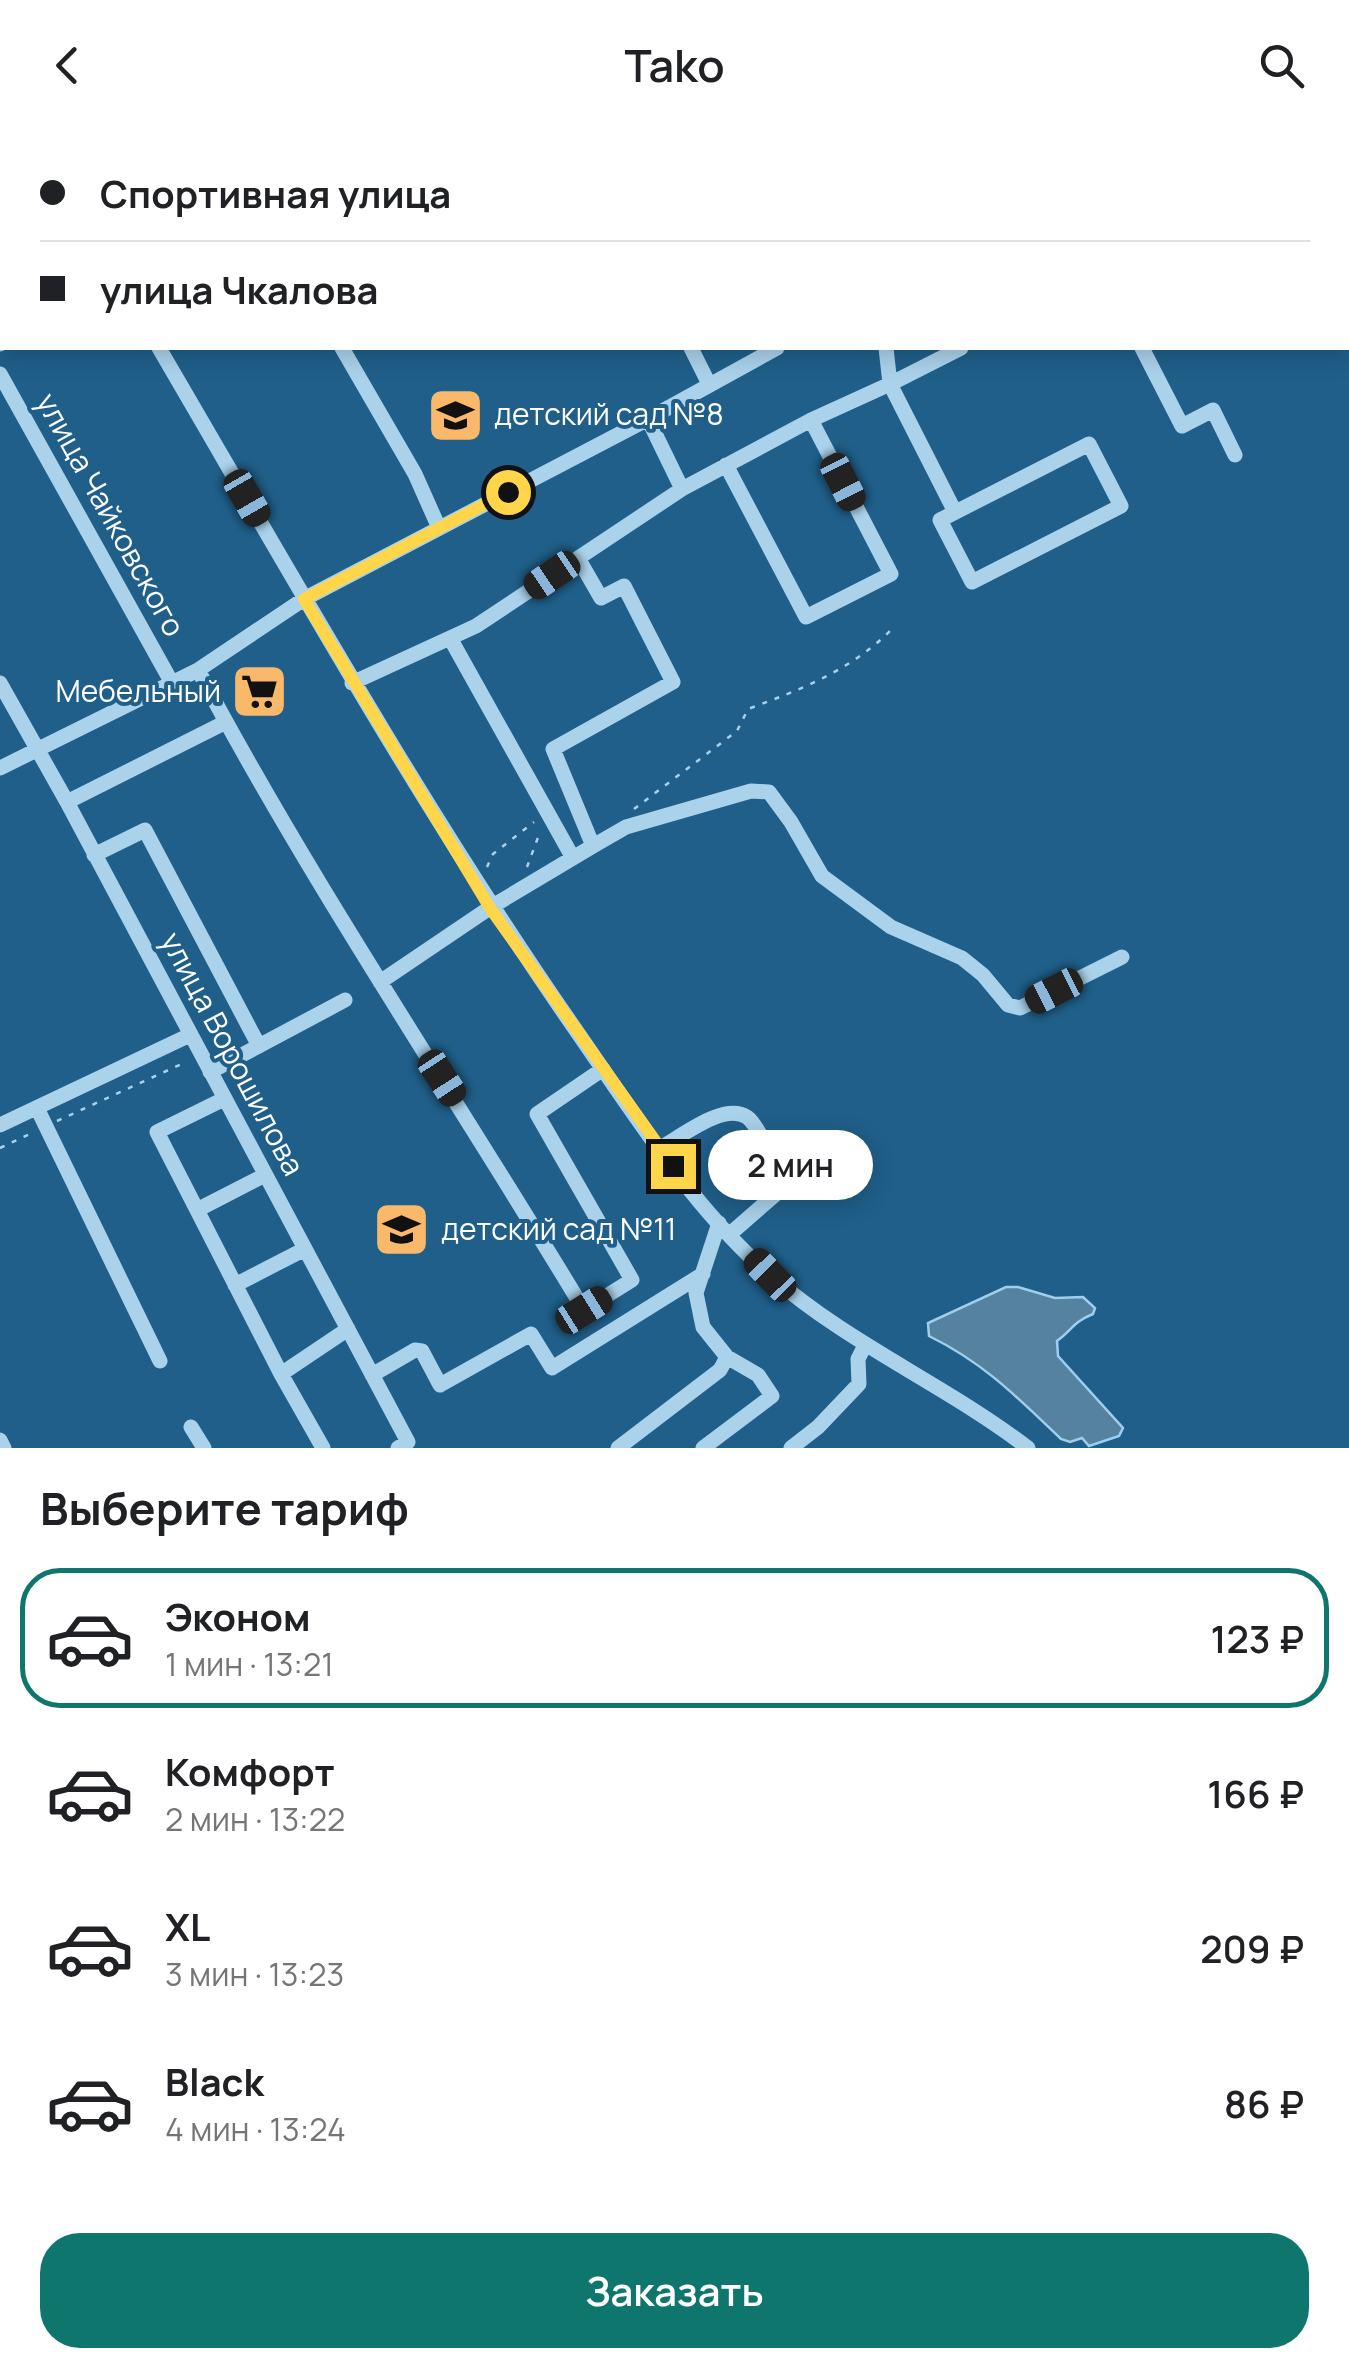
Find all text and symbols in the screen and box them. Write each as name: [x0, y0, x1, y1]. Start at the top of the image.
text: Tako: [624, 34, 725, 96]
icon: back: [40, 38, 95, 93]
icon: search: [1254, 38, 1309, 93]
text: Спортивная улица: [100, 167, 451, 219]
text: улица Чкалова: [100, 263, 379, 315]
street label: улица Чайковского: [27, 385, 195, 643]
school or university icon: детский сад №8: [425, 385, 485, 445]
place label: детский сад №8: [494, 393, 724, 434]
car: [816, 448, 870, 516]
car: [219, 465, 275, 531]
route start: [486, 470, 531, 515]
car: [519, 546, 585, 604]
supermarket icon: Мебельный: [230, 662, 290, 722]
place label: Мебельный: [55, 670, 221, 711]
street label: улица Ворошилова: [152, 924, 315, 1182]
car: [1020, 964, 1088, 1018]
car: [413, 1045, 471, 1111]
callout: 2 мин: [708, 1131, 873, 1201]
text: 2 мин: [747, 1143, 834, 1187]
route end: [651, 1144, 696, 1189]
school or university icon: детский сад №11: [372, 1200, 432, 1260]
place label: детский сад №11: [441, 1208, 677, 1249]
car: [738, 1243, 802, 1307]
car: [551, 1281, 617, 1339]
text: Выберите тариф: [40, 1477, 409, 1539]
text: Эконом: [165, 1590, 311, 1642]
icon: car: [45, 1593, 135, 1683]
text: 123 ₽: [1210, 1612, 1304, 1664]
text: 1 мин · 13:21: [165, 1642, 334, 1686]
text: Комфорт: [165, 1745, 335, 1797]
icon: car: [45, 1748, 135, 1838]
text: 166 ₽: [1207, 1767, 1304, 1819]
text: 2 мин · 13:22: [165, 1797, 345, 1841]
text: XL: [165, 1900, 210, 1952]
icon: car: [45, 1903, 135, 1993]
text: 209 ₽: [1200, 1922, 1304, 1974]
text: 3 мин · 13:23: [165, 1952, 344, 1996]
text: Black: [165, 2055, 264, 2107]
icon: car: [45, 2058, 135, 2148]
text: 86 ₽: [1224, 2077, 1304, 2129]
text: 4 мин · 13:24: [165, 2107, 346, 2151]
button: Заказать: [40, 2233, 1309, 2348]

